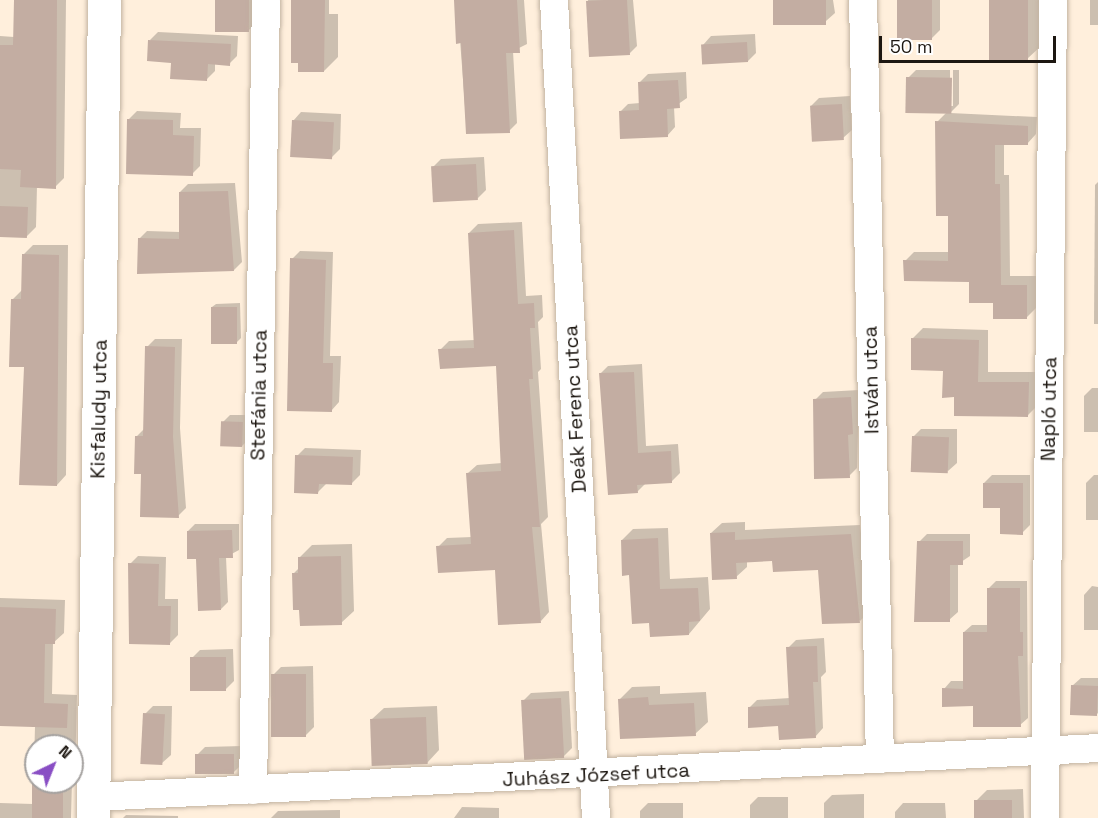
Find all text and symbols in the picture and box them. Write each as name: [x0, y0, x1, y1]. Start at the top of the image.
scale bar: [882, 24, 1059, 62]
text: 50 m: [890, 35, 932, 58]
street label: Deák Ferenc utca: [559, 325, 591, 493]
street label: István utca: [858, 326, 884, 434]
street label: Stefánia utca: [246, 329, 272, 461]
street label: Kisfaludy utca: [86, 339, 112, 479]
street label: Napló utca: [1036, 356, 1062, 462]
north arrow: [24, 734, 84, 794]
text: N: [54, 741, 76, 763]
street label: Juhász József utca: [502, 758, 690, 792]

